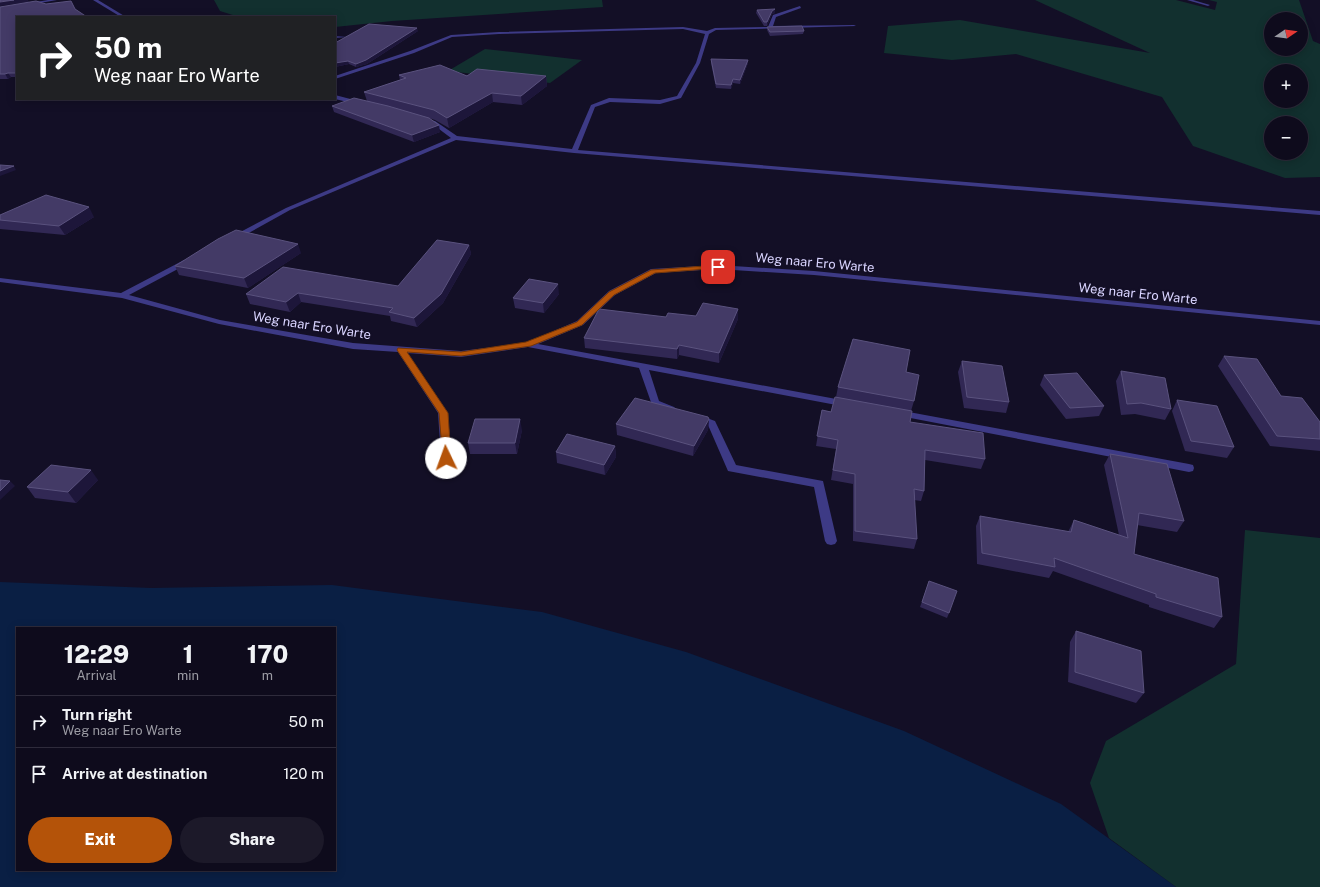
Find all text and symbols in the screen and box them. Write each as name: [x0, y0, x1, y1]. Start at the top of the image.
north arrow: [1264, 12, 1308, 56]
map controls: [1264, 12, 1308, 160]
text: 50 m: [94, 31, 162, 64]
icon: right: [28, 32, 80, 84]
button: +: [1264, 64, 1308, 108]
text: Weg naar Ero Warte: [94, 65, 260, 86]
button: −: [1264, 116, 1308, 160]
pin: [701, 250, 735, 284]
street label: Weg naar Ero Warte: [755, 250, 875, 275]
icon: arrive: [707, 256, 729, 278]
street label: Weg naar Ero Warte: [1078, 280, 1198, 307]
street label: Weg naar Ero Warte: [252, 309, 372, 342]
position arrow: [425, 437, 467, 479]
text: 12:29: [64, 640, 129, 668]
text: 1: [183, 640, 193, 668]
text: 170: [247, 640, 288, 668]
text: Arrival: [76, 668, 117, 683]
text: min: [177, 668, 199, 683]
text: m: [262, 668, 273, 683]
text: Turn right: [62, 706, 132, 723]
icon: right: [28, 711, 50, 733]
text: 50 m: [289, 713, 324, 730]
text: Weg naar Ero Warte: [62, 723, 182, 738]
icon: arrive: [28, 763, 50, 785]
text: Arrive at destination: [62, 765, 207, 782]
text: 120 m: [283, 765, 324, 782]
button: Exit: [28, 817, 172, 863]
button: Share: [180, 817, 324, 863]

